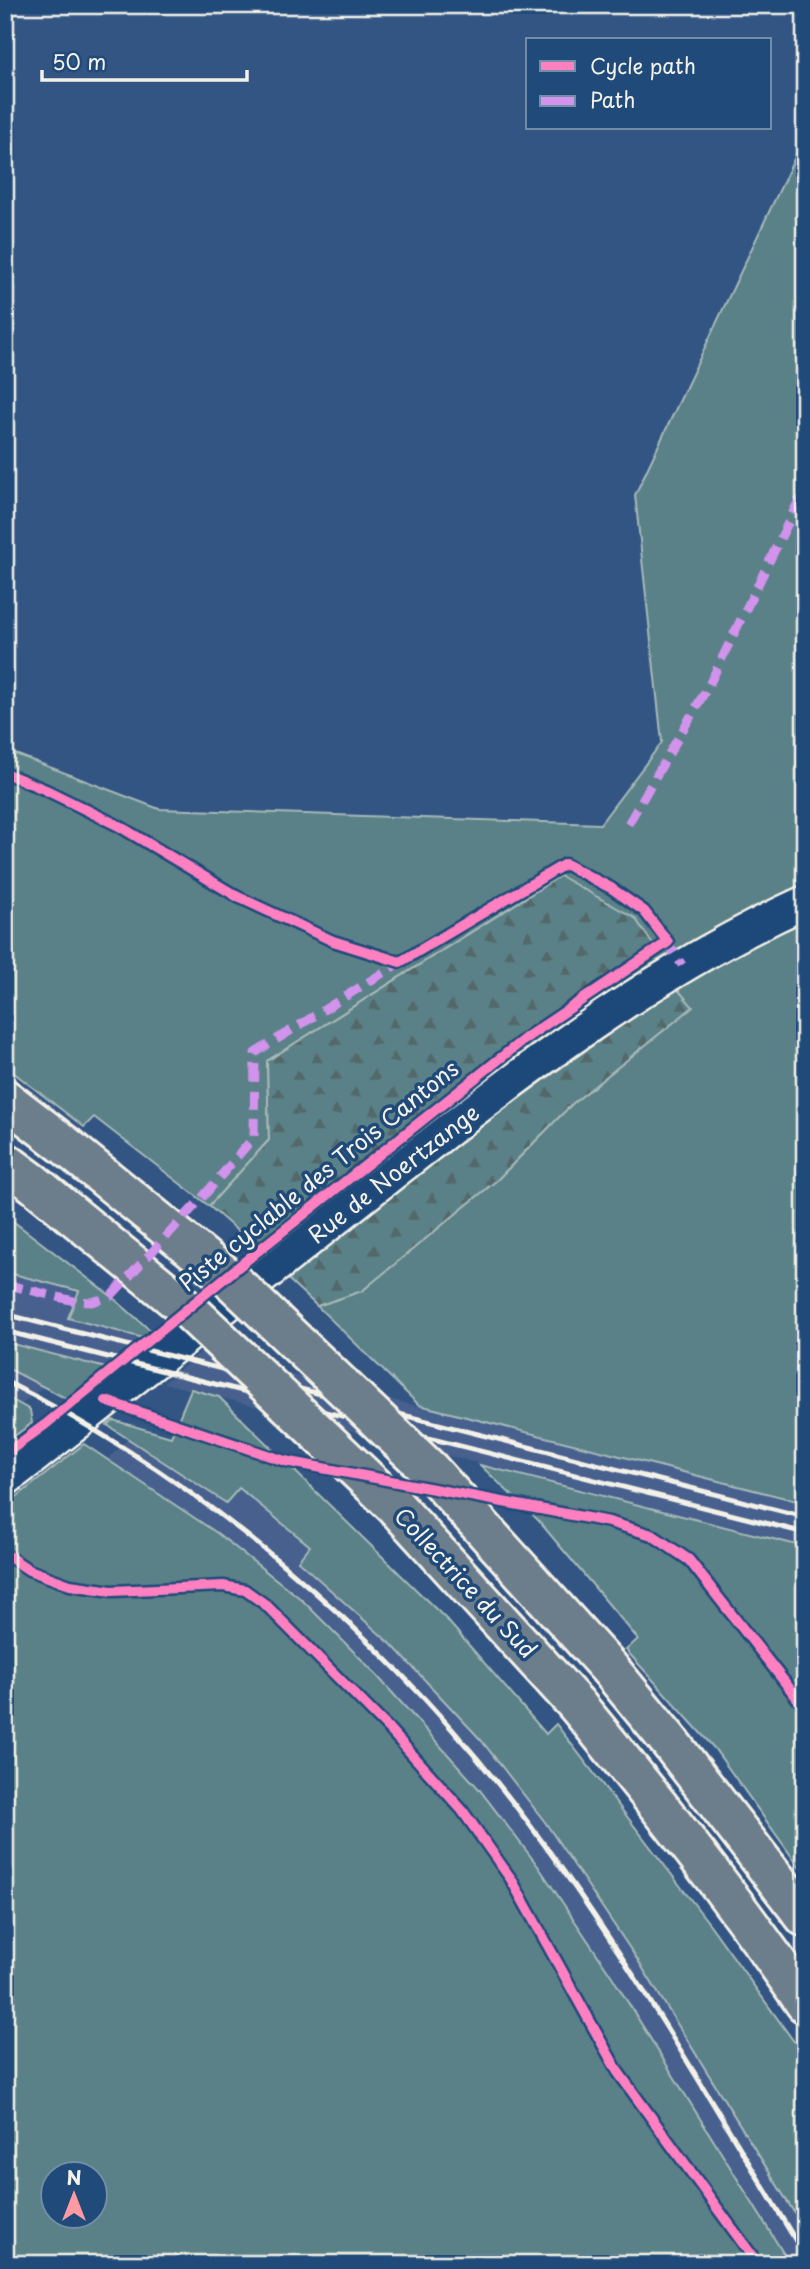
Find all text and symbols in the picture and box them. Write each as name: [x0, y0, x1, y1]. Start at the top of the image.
scale bar: [42, 38, 247, 82]
legend: [526, 38, 772, 130]
text: 50 m: [52, 45, 106, 77]
text: Cycle path: [590, 49, 696, 81]
text: Path: [590, 83, 635, 115]
street label: Piste cyclable des Trois Cantons: [170, 1051, 466, 1299]
street label: Rue de Noertzange: [300, 1095, 486, 1251]
street label: Collectrice du Sud: [387, 1499, 546, 1665]
north arrow: [38, 2160, 108, 2230]
text: N: [66, 2163, 82, 2191]

